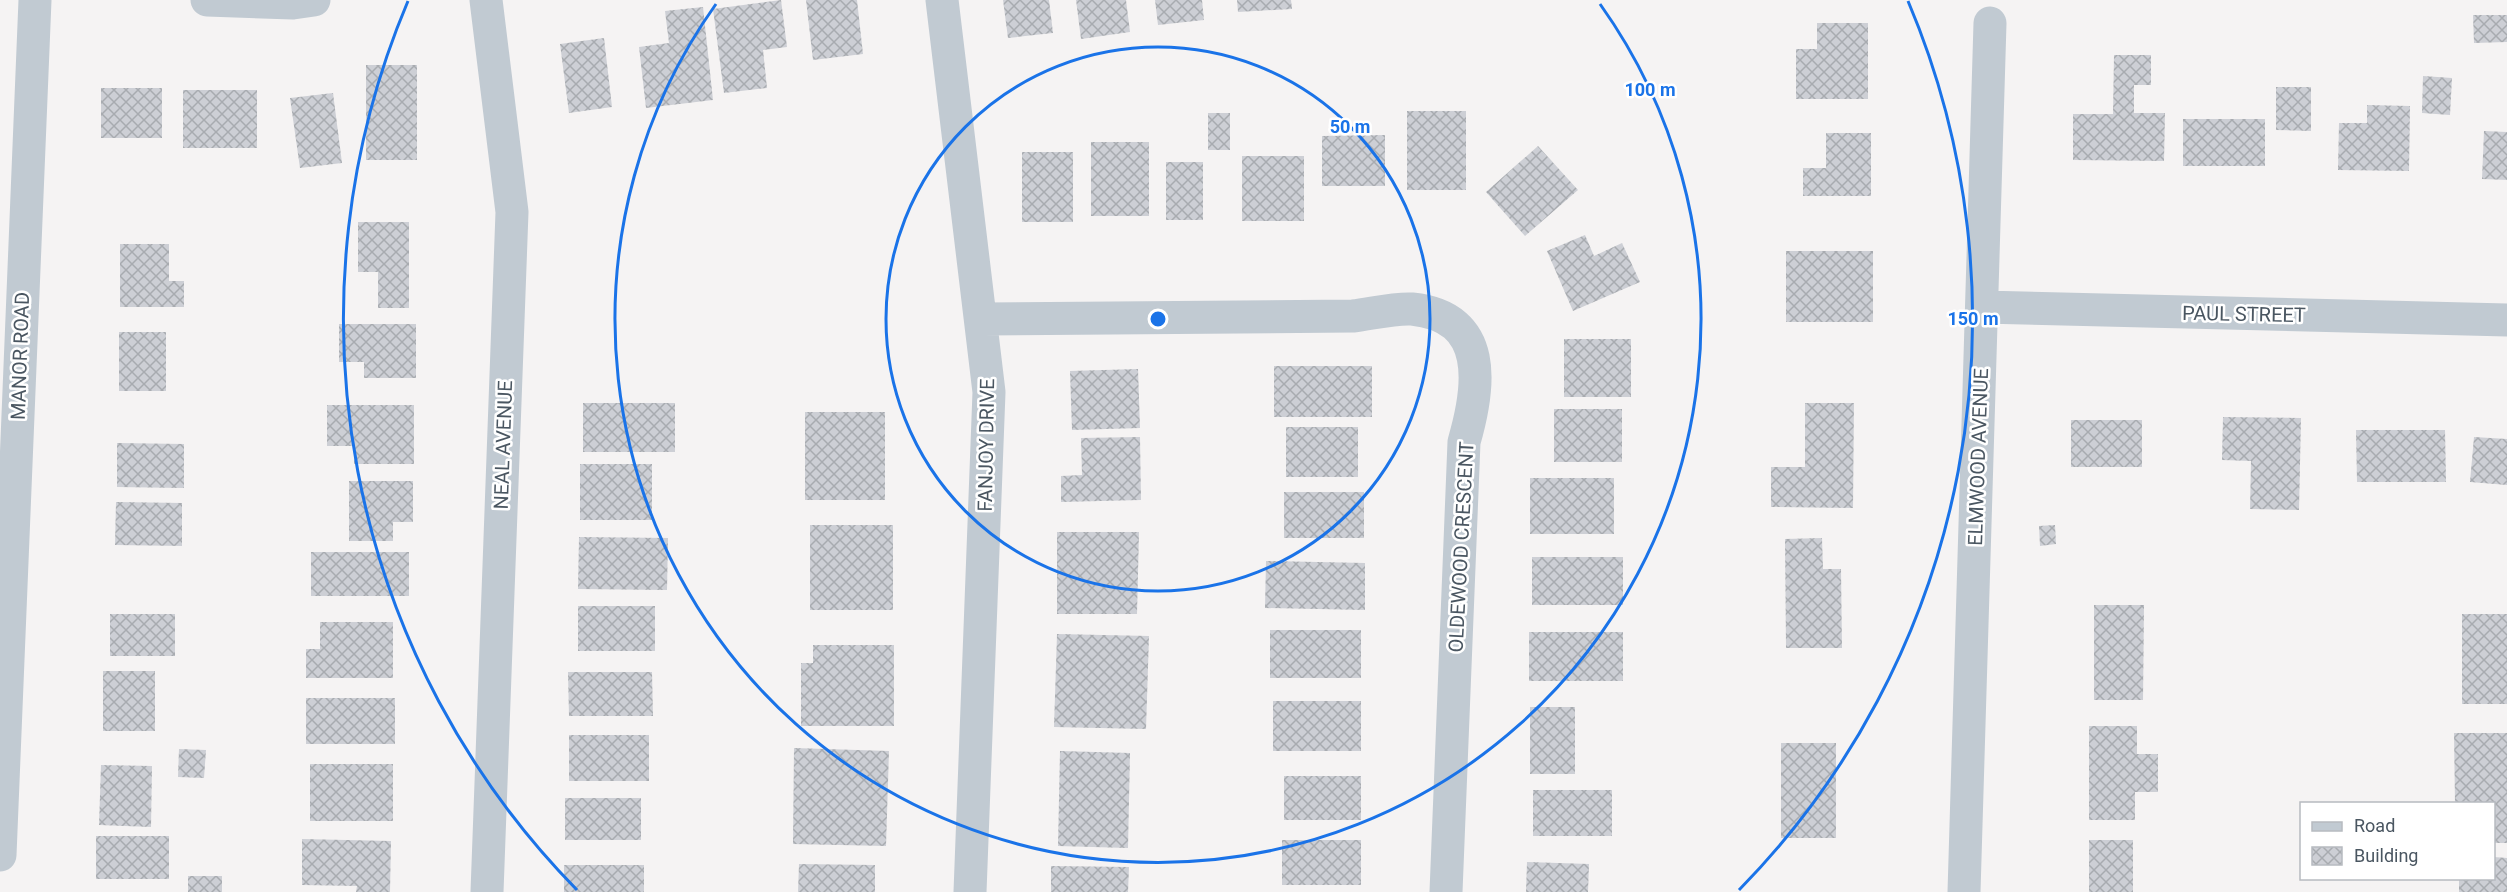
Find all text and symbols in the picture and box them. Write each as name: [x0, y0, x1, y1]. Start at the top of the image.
text: 100 m: [1624, 79, 1676, 100]
text: 50 m: [1330, 116, 1370, 137]
street label: MANOR ROAD: [6, 292, 34, 420]
street label: PAUL STREET: [2182, 301, 2306, 327]
text: 150 m: [1947, 308, 1999, 329]
centre of rings: [1148, 309, 1168, 329]
street label: ELMWOOD AVENUE: [1963, 368, 1993, 546]
street label: FANJOY DRIVE: [973, 378, 999, 512]
street label: NEAL AVENUE: [489, 380, 517, 510]
street label: OLDEWOOD CRESCENT: [1443, 441, 1479, 653]
legend: [2300, 802, 2495, 880]
text: Road: [2354, 815, 2395, 836]
text: Building: [2354, 845, 2418, 866]

